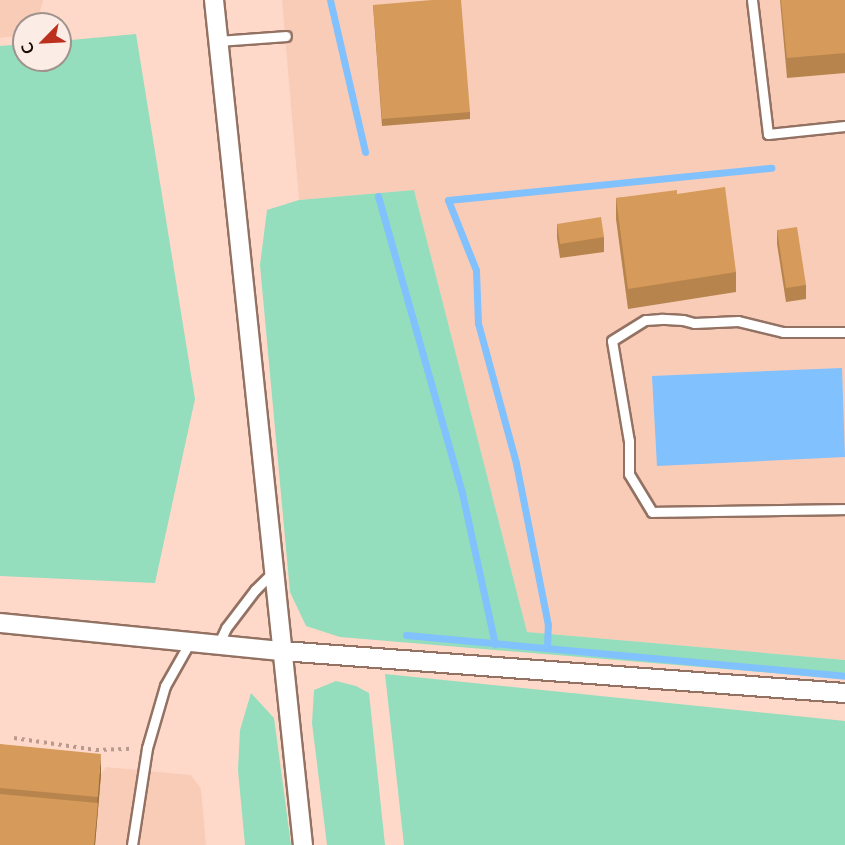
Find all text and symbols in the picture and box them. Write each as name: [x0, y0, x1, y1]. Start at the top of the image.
north arrow: [12, 12, 72, 72]
text: С: [16, 39, 39, 58]

